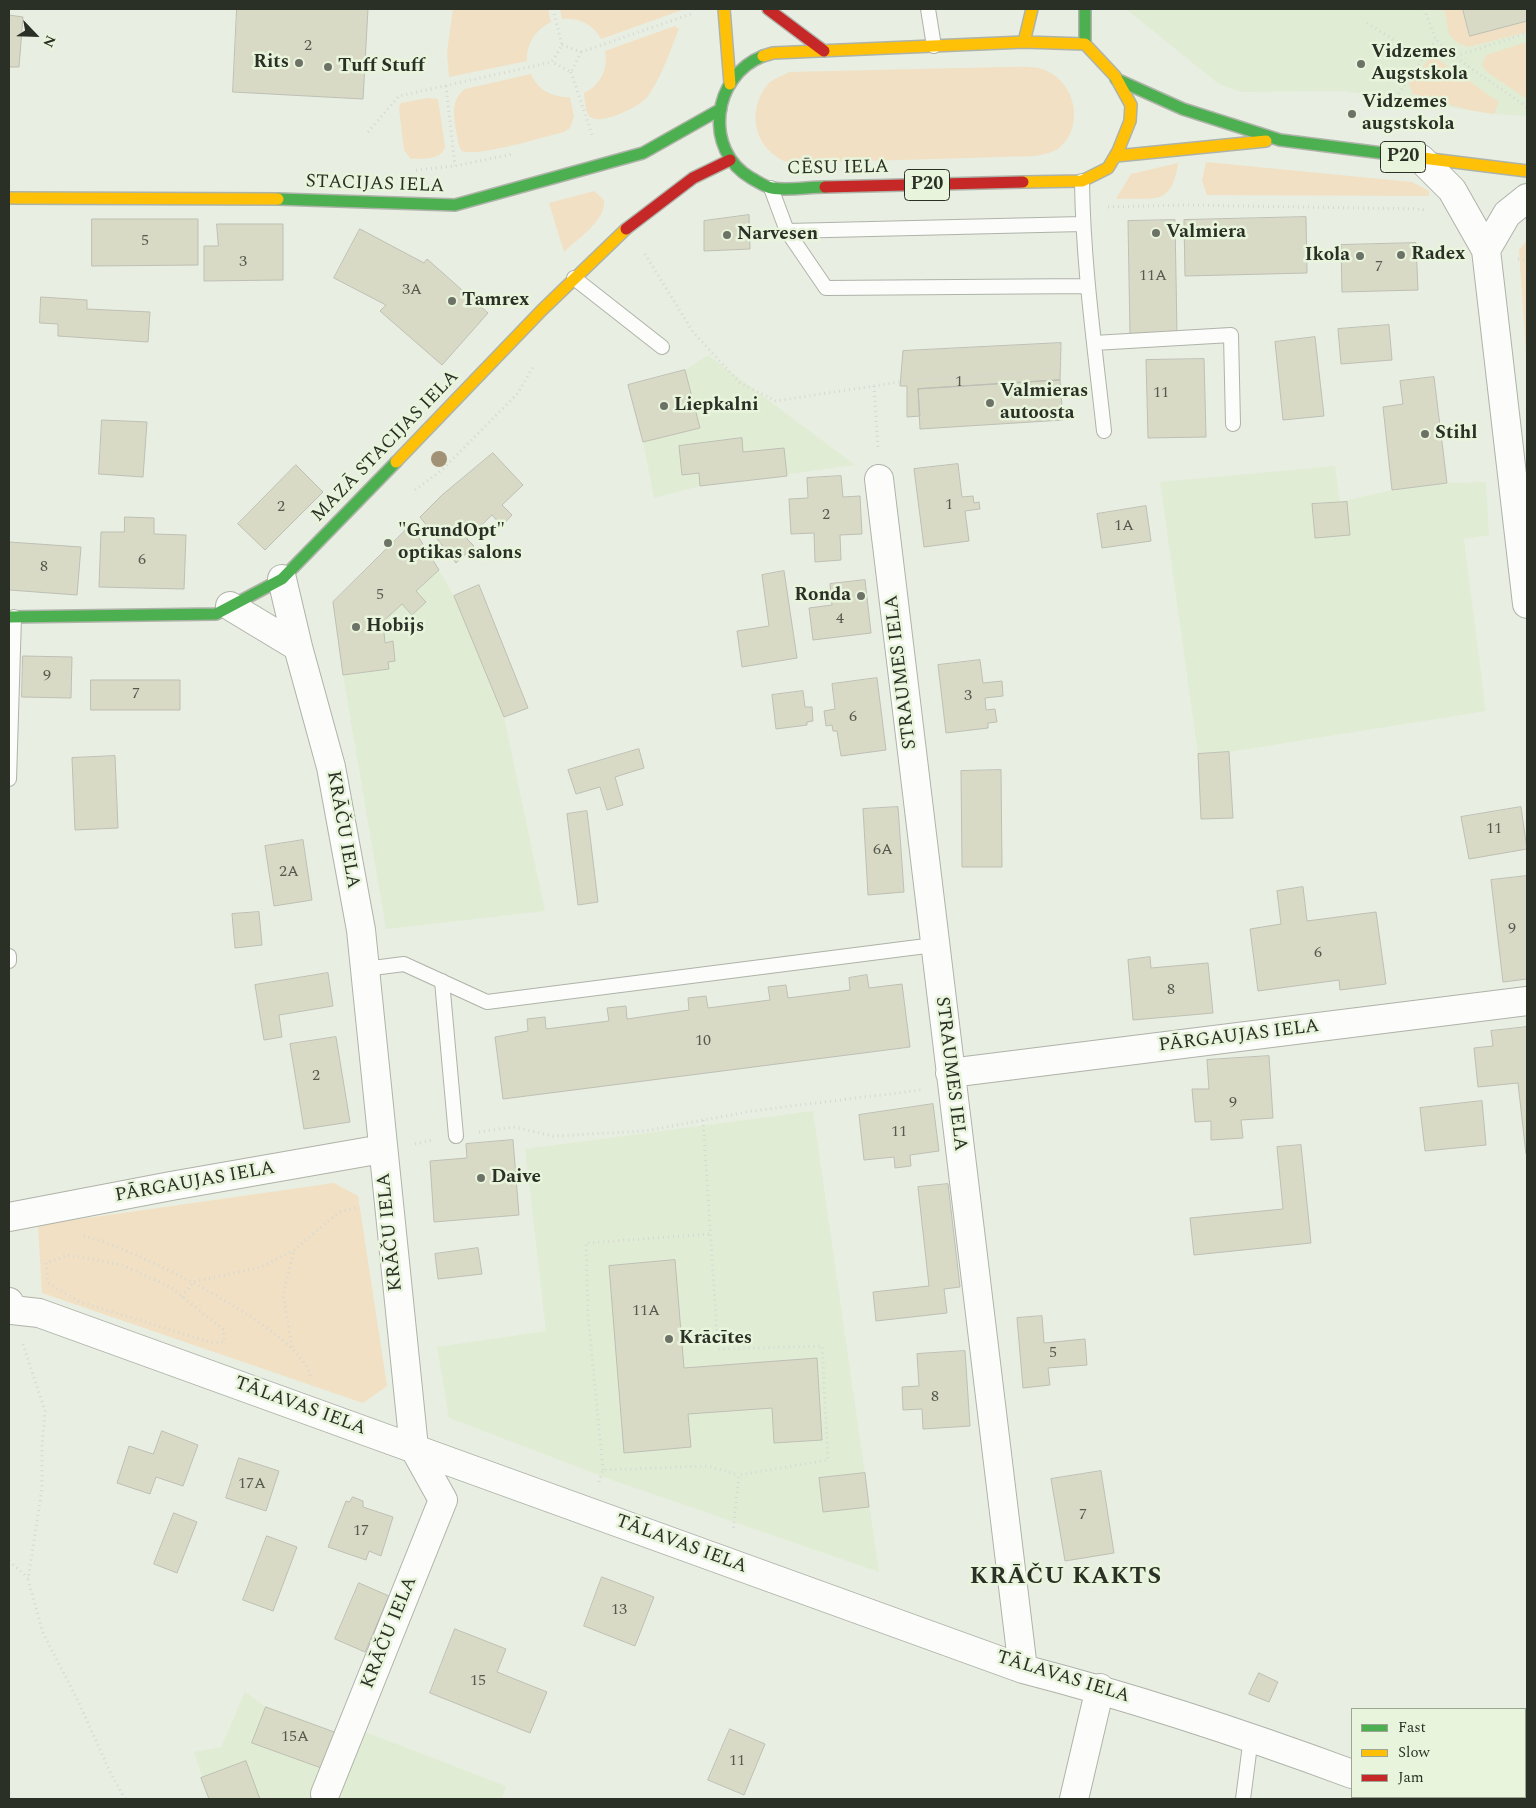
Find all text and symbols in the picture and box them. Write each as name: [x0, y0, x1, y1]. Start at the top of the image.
north arrow: [10, 10, 60, 60]
text: N: [37, 32, 61, 51]
house number: 2: [304, 37, 312, 57]
place label: Vidzemes Augstskola: [1371, 42, 1468, 86]
place label: Rits: [253, 52, 289, 74]
place label: Tuff Stuff: [338, 56, 425, 78]
marker: Rits: [293, 57, 305, 69]
marker: Vidzemes Augstskola: [1355, 58, 1367, 70]
marker: Tuff Stuff: [322, 61, 334, 73]
place label: Vidzemes augstskola: [1362, 92, 1455, 136]
marker: Vidzemes augstskola: [1346, 108, 1358, 120]
road number: P20: [1380, 142, 1426, 172]
street label: CĒSU IELA: [787, 157, 889, 181]
road number: P20: [904, 170, 950, 200]
street label: STACIJAS IELA: [305, 171, 445, 199]
place label: Valmiera: [1166, 222, 1246, 244]
place label: Narvesen: [737, 224, 818, 246]
marker: Valmiera: [1150, 227, 1162, 239]
marker: Narvesen: [721, 229, 733, 241]
house number: 5: [141, 232, 149, 252]
place label: Radex: [1411, 244, 1465, 266]
place label: Ikola: [1305, 245, 1350, 267]
marker: Radex: [1395, 249, 1407, 261]
marker: Ikola: [1354, 250, 1366, 262]
house number: 3: [239, 253, 247, 273]
house number: 7: [1375, 258, 1383, 278]
house number: 11A: [1139, 267, 1167, 287]
house number: 3A: [402, 281, 422, 301]
place label: Tamrex: [462, 290, 529, 312]
marker: Tamrex: [446, 295, 458, 307]
street label: MAZĀ STACIJAS IELA: [308, 366, 464, 528]
house number: 1: [955, 373, 963, 393]
place label: Valmieras autoosta: [1000, 381, 1088, 425]
house number: 11: [1153, 384, 1169, 404]
place label: Liepkalni: [674, 395, 759, 417]
marker: Valmieras autoosta: [984, 397, 996, 409]
marker: Liepkalni: [658, 400, 670, 412]
place label: Stihl: [1435, 423, 1478, 445]
marker: Stihl: [1419, 428, 1431, 440]
house number: 1: [945, 496, 953, 516]
house number: 2: [277, 498, 285, 518]
house number: 2: [822, 506, 830, 526]
house number: 1A: [1114, 517, 1134, 537]
place label: "GrundOpt" optikas salons: [398, 521, 522, 565]
marker: "GrundOpt" optikas salons: [382, 537, 394, 549]
house number: 6: [138, 551, 146, 571]
house number: 8: [40, 558, 48, 578]
place label: Ronda: [794, 585, 851, 607]
house number: 5: [376, 586, 384, 606]
marker: Ronda: [855, 590, 867, 602]
street label: STRAUMES IELA: [881, 593, 923, 751]
house number: 4: [836, 610, 844, 630]
place label: Hobijs: [366, 616, 424, 638]
marker: Hobijs: [350, 621, 362, 633]
house number: 9: [43, 667, 51, 687]
house number: 7: [132, 685, 140, 705]
house number: 3: [964, 687, 972, 707]
house number: 6: [849, 708, 857, 728]
street label: KRĀČU IELA: [320, 769, 364, 891]
house number: 11: [1486, 820, 1502, 840]
house number: 6A: [873, 841, 893, 861]
house number: 2A: [279, 863, 299, 883]
house number: 9: [1508, 920, 1516, 940]
house number: 6: [1314, 944, 1322, 964]
house number: 8: [1167, 981, 1175, 1001]
street label: STRAUMES IELA: [929, 995, 971, 1153]
street label: PĀRGAUJAS IELA: [1157, 1016, 1321, 1058]
house number: 10: [695, 1032, 711, 1052]
house number: 2: [312, 1067, 320, 1087]
house number: 9: [1229, 1094, 1237, 1114]
house number: 11: [891, 1123, 907, 1143]
street label: PĀRGAUJAS IELA: [113, 1158, 277, 1208]
place label: Daive: [491, 1167, 541, 1189]
street label: KRĀČU IELA: [373, 1172, 409, 1292]
marker: Daive: [475, 1172, 487, 1184]
house number: 11A: [632, 1302, 660, 1322]
place label: Krācītes: [679, 1328, 752, 1350]
marker: Krācītes: [663, 1333, 675, 1345]
house number: 5: [1049, 1344, 1057, 1364]
street label: TĀLAVAS IELA: [231, 1373, 369, 1441]
house number: 8: [931, 1388, 939, 1408]
house number: 17A: [238, 1475, 266, 1495]
house number: 7: [1079, 1506, 1087, 1526]
street label: TĀLAVAS IELA: [612, 1511, 750, 1579]
house number: 17: [353, 1522, 369, 1542]
district label: KRĀČU KAKTS: [968, 1564, 1164, 1592]
street label: KRĀČU IELA: [357, 1574, 423, 1692]
house number: 13: [611, 1601, 627, 1621]
street label: TĀLAVAS IELA: [994, 1647, 1132, 1709]
house number: 15: [470, 1672, 486, 1692]
legend: [1351, 1708, 1526, 1798]
text: Fast: [1398, 1716, 1426, 1739]
house number: 15A: [281, 1728, 309, 1748]
text: Slow: [1398, 1741, 1430, 1764]
house number: 11: [729, 1752, 745, 1772]
text: Jam: [1398, 1766, 1424, 1789]

